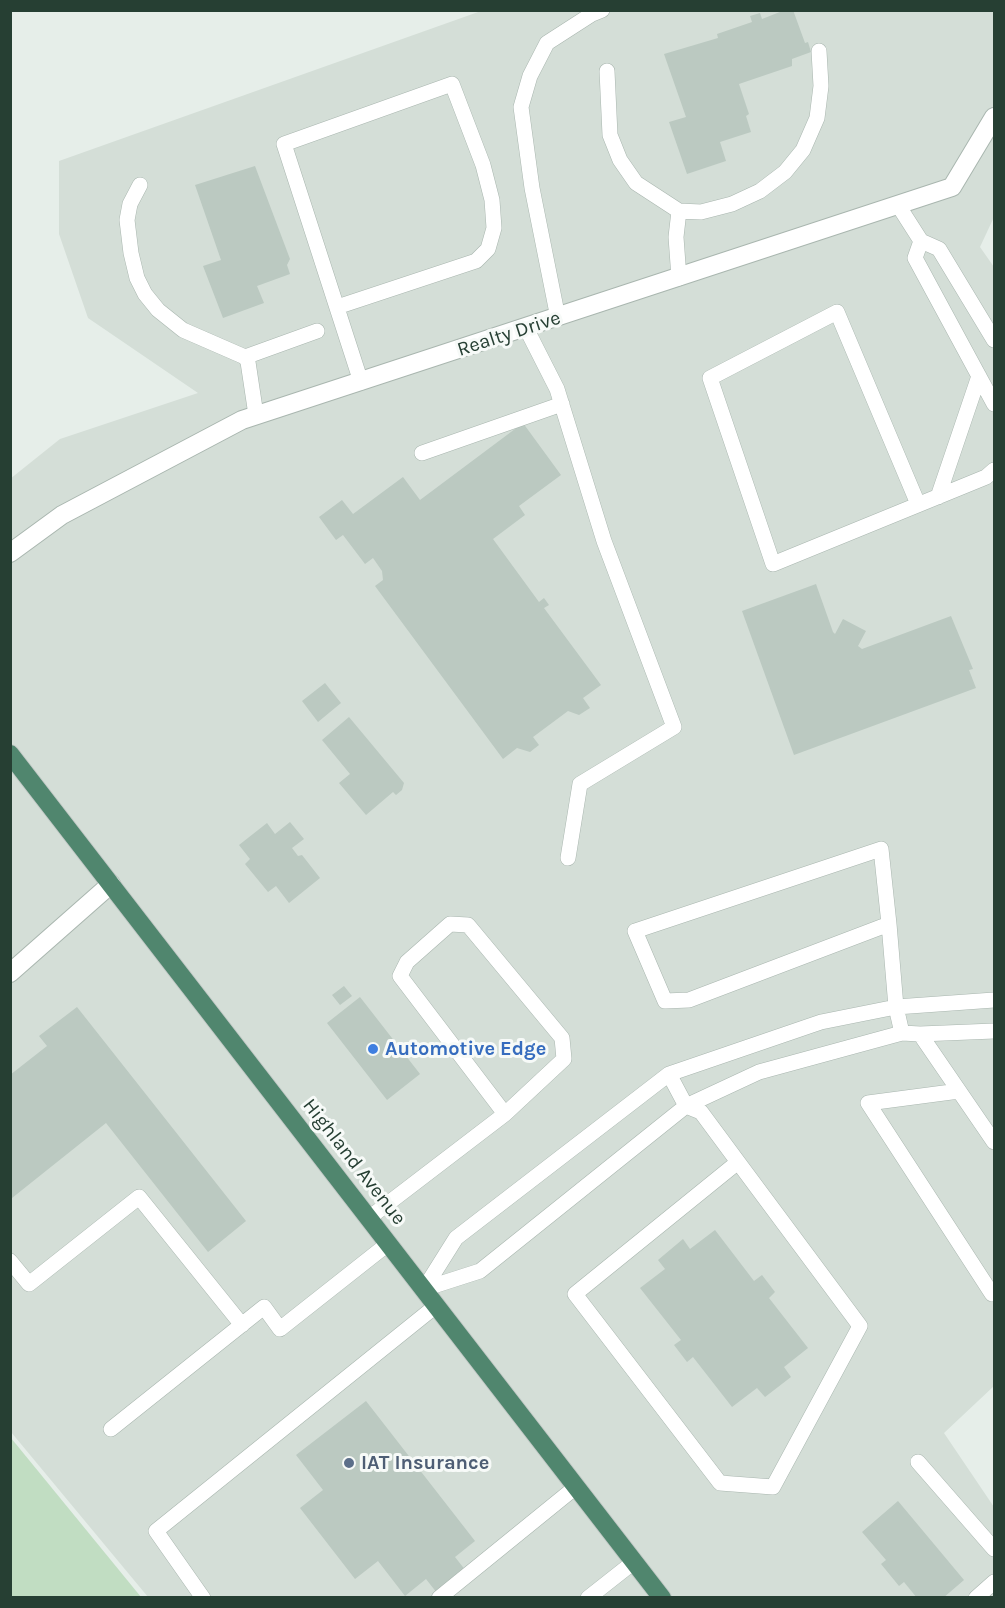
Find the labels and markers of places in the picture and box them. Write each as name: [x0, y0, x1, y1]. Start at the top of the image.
place label: Automotive Edge: [385, 1037, 546, 1061]
marker: Automotive Edge: [366, 1042, 380, 1056]
place label: IAT Insurance: [361, 1451, 489, 1475]
marker: IAT Insurance: [342, 1456, 356, 1470]

